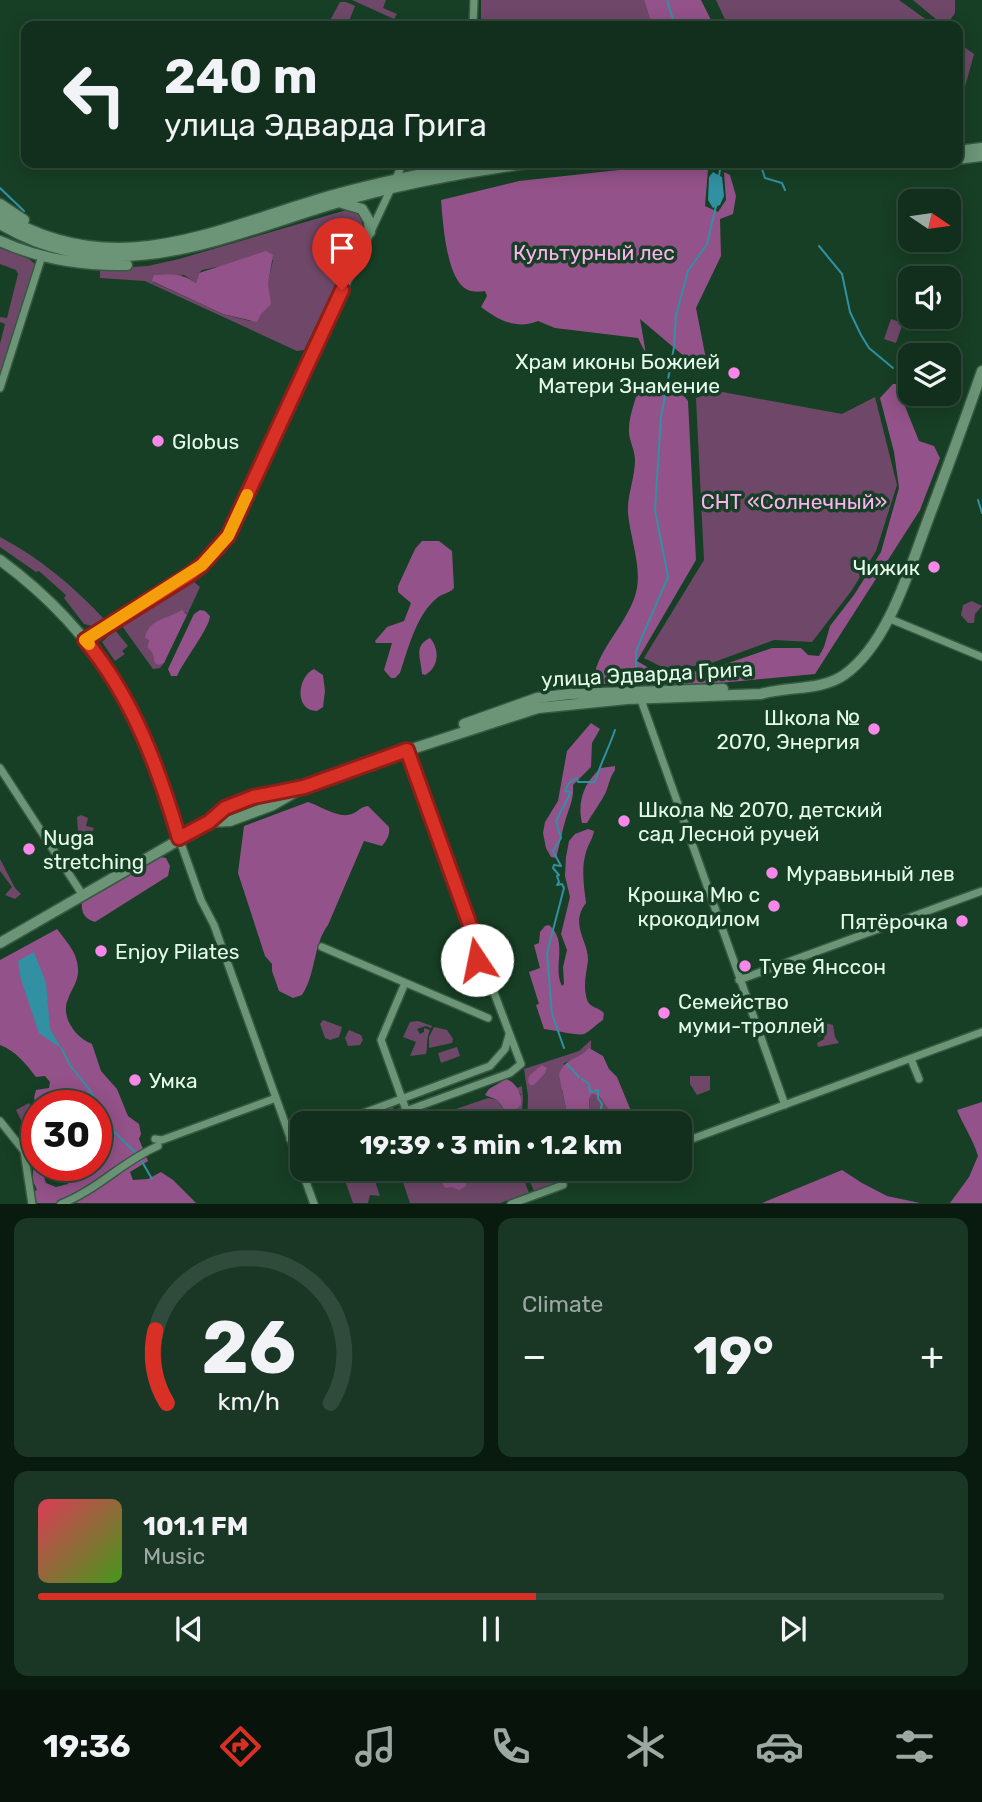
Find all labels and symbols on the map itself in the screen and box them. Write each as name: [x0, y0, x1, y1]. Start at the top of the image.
north arrow: [898, 189, 961, 252]
pin: [312, 218, 372, 290]
park label: Культурный лес: [513, 240, 675, 265]
place label: Храм иконы Божией Матери Знамение: [515, 349, 720, 398]
marker: Храм иконы Божией Матери Знамение: [726, 365, 742, 381]
place label: Globus: [172, 429, 239, 454]
marker: Globus: [150, 433, 166, 449]
park label: СНТ «Солнечный»: [701, 489, 887, 514]
place label: Чижик: [853, 555, 920, 580]
marker: Чижик: [926, 559, 942, 575]
street label: улица Эдварда Грига: [541, 656, 753, 692]
place label: Школа № 2070, Энергия: [716, 705, 860, 754]
marker: Школа № 2070, Энергия: [866, 721, 882, 737]
place label: Школа № 2070, детский сад Лесной ручей: [638, 797, 882, 846]
marker: Школа № 2070, детский сад Лесной ручей: [616, 813, 632, 829]
place label: Nuga stretching: [43, 825, 144, 874]
marker: Nuga stretching: [21, 841, 37, 857]
place label: Муравьиный лев: [786, 861, 955, 886]
marker: Муравьиный лев: [764, 865, 780, 881]
place label: Крошка Мю с крокодилом: [627, 882, 760, 931]
marker: Крошка Мю с крокодилом: [766, 898, 782, 914]
place label: Пятёрочка: [840, 909, 948, 934]
marker: Пятёрочка: [954, 913, 970, 929]
position arrow: [440, 923, 514, 997]
place label: Enjoy Pilates: [115, 939, 239, 964]
marker: Enjoy Pilates: [93, 943, 109, 959]
place label: Туве Янссон: [759, 954, 886, 979]
marker: Туве Янссон: [737, 958, 753, 974]
place label: Семейство муми-троллей: [678, 989, 825, 1038]
marker: Семейство муми-троллей: [656, 1005, 672, 1021]
place label: Умка: [149, 1068, 198, 1093]
marker: Умка: [127, 1072, 143, 1088]
speed limit sign: 30: [21, 1090, 112, 1181]

